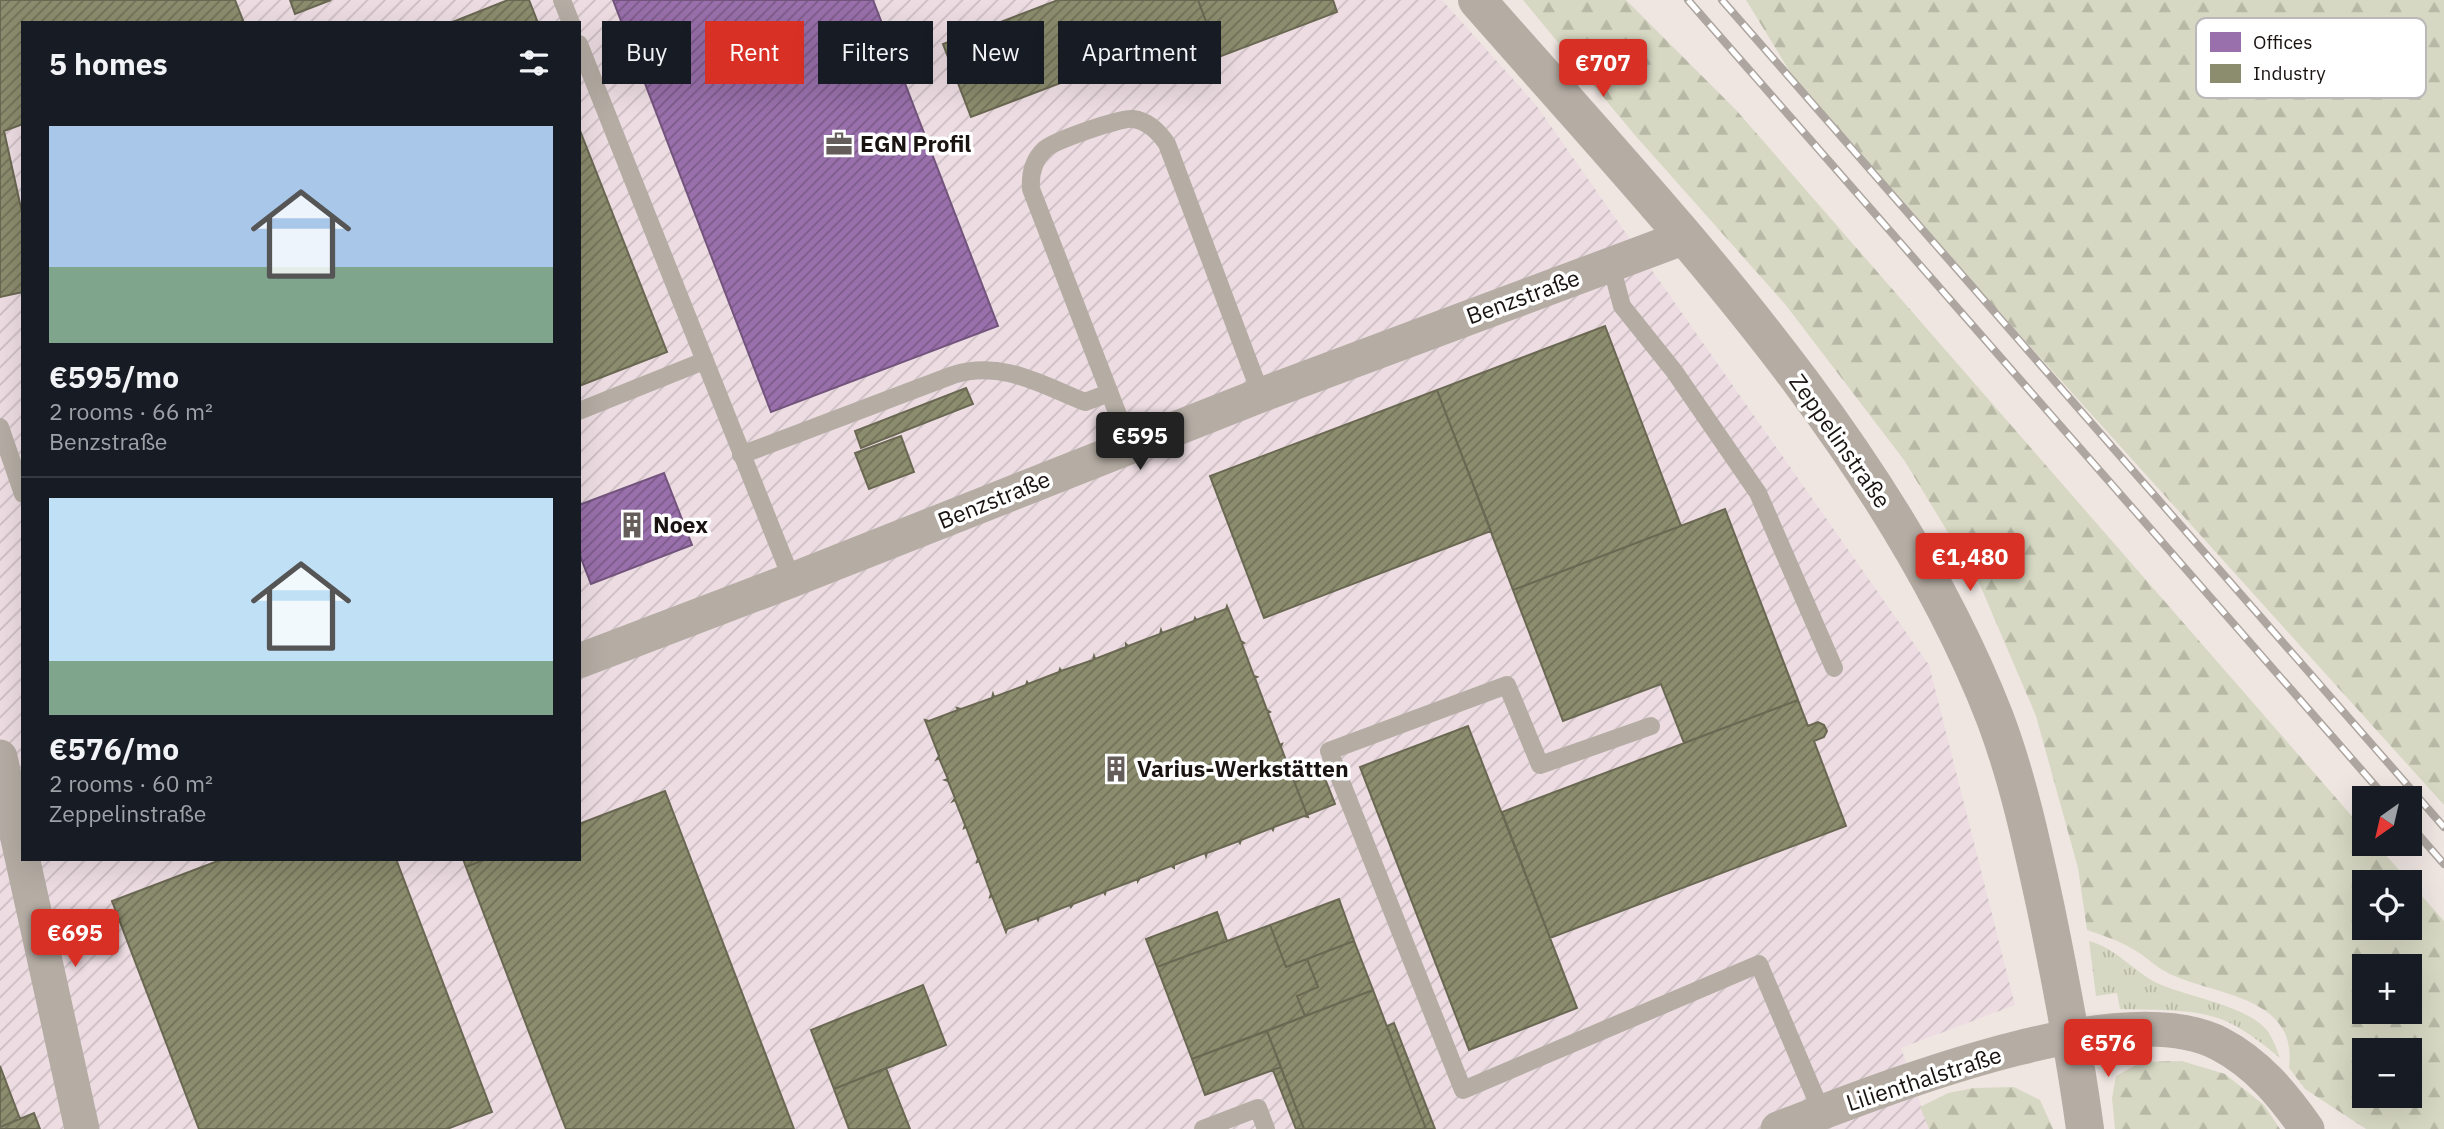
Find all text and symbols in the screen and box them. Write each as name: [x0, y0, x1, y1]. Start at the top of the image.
legend: [2196, 18, 2426, 98]
chip: Buy: [602, 21, 691, 84]
chip: Rent: [705, 21, 804, 84]
chip: Filters: [818, 21, 933, 84]
chip: New: [947, 21, 1044, 84]
chip: Apartment: [1058, 21, 1221, 84]
text: Offices: [2253, 30, 2313, 54]
pin: €707: [1562, 40, 1644, 99]
text: 5 homes: [49, 44, 168, 83]
icon: filters: [515, 44, 553, 82]
text: €707: [1575, 47, 1631, 77]
text: Industry: [2253, 61, 2326, 85]
place label: EGN Profil: [860, 128, 971, 158]
office icon: EGN Profil: [824, 129, 854, 159]
icon: home: [238, 171, 364, 297]
street label: Benzstraße: [1462, 262, 1583, 330]
text: €595/mo: [49, 357, 179, 396]
street label: Zeppelinstraße: [1783, 367, 1898, 513]
text: 2 rooms · 66 m²: [49, 396, 213, 426]
pin: €595: [1099, 412, 1181, 472]
text: €595: [1112, 420, 1168, 450]
text: Benzstraße: [49, 426, 167, 456]
street label: Benzstraße: [933, 463, 1054, 535]
place label: Noex: [653, 509, 708, 539]
building icon: Noex: [617, 510, 647, 540]
pin: €1,480: [1913, 534, 2027, 593]
text: €1,480: [1932, 541, 2008, 571]
icon: home: [238, 543, 364, 669]
text: €576/mo: [49, 729, 179, 768]
place label: Varius-Werkstätten: [1137, 753, 1349, 783]
building icon: Varius-Werkstätten: [1101, 754, 1131, 784]
text: 2 rooms · 60 m²: [49, 768, 213, 798]
north arrow: [2352, 786, 2422, 856]
map controls: [2352, 786, 2422, 1108]
text: Zeppelinstraße: [49, 798, 206, 828]
button: locate: [2352, 870, 2422, 940]
pin: €695: [34, 909, 116, 969]
text: €695: [47, 917, 103, 947]
button: +: [2352, 954, 2422, 1024]
pin: €576: [2067, 1020, 2149, 1079]
text: €576: [2080, 1027, 2136, 1057]
button: −: [2352, 1038, 2422, 1108]
street label: Lilienthalstraße: [1842, 1039, 2005, 1117]

